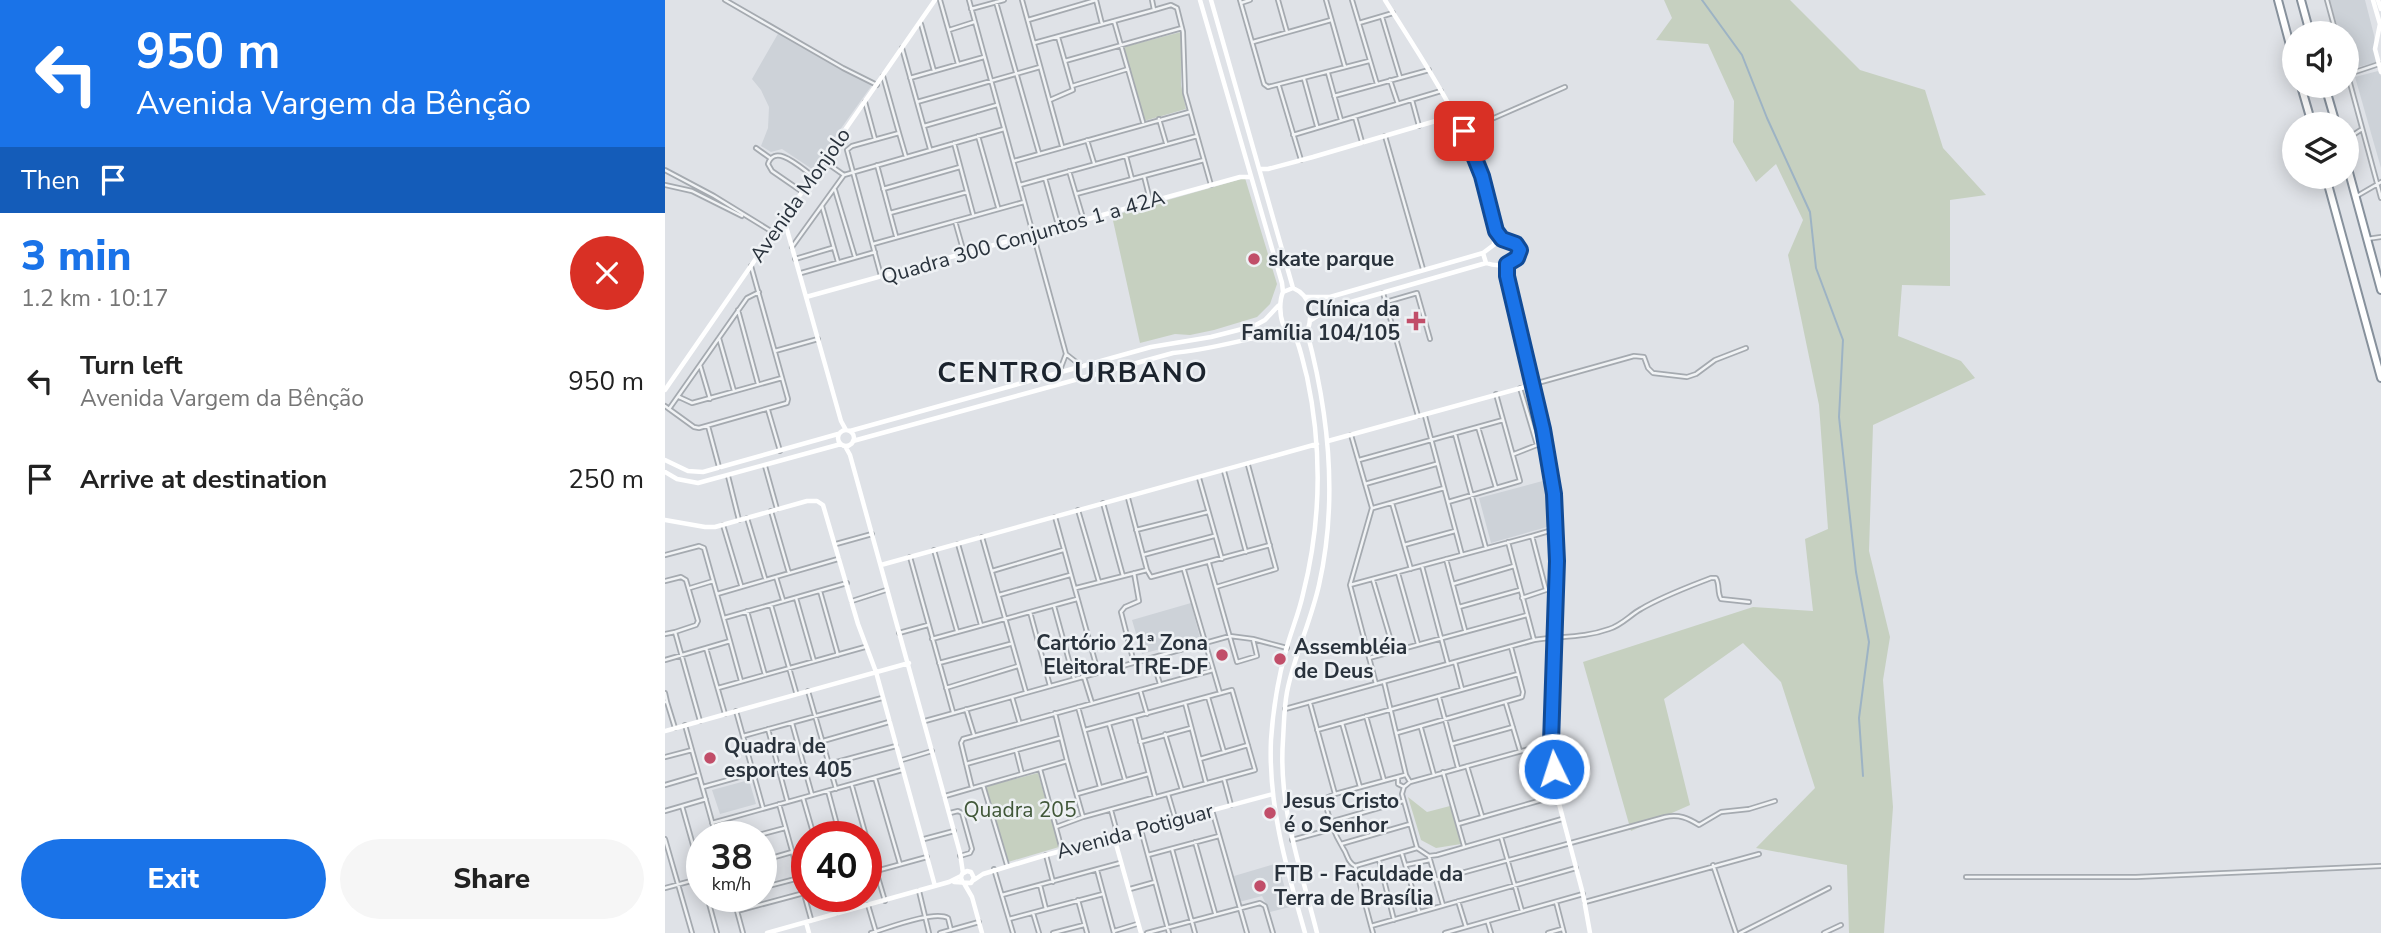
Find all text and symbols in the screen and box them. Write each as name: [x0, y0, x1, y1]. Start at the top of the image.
text: 950 m: [136, 18, 280, 85]
map controls: [2282, 21, 2359, 189]
button: sound: [2282, 21, 2359, 98]
icon: left: [21, 28, 112, 119]
text: Avenida Vargem da Bênção: [136, 82, 531, 125]
pin: [1434, 101, 1494, 161]
icon: arrive: [1445, 112, 1483, 150]
button: layers: [2282, 112, 2359, 189]
street label: Avenida Monjolo: [743, 122, 857, 268]
icon: arrive: [94, 161, 132, 199]
text: Then: [21, 163, 80, 198]
street label: Quadra 300 Conjuntos 1 a 42A: [878, 183, 1168, 291]
text: 3 min: [21, 228, 131, 285]
button: close: [570, 236, 644, 310]
place label: skate parque: [1268, 245, 1394, 273]
marker: skate parque: [1246, 251, 1262, 267]
text: 1.2 km · 10:17: [21, 283, 168, 314]
place label: Clínica da Família 104/105: [1241, 295, 1400, 347]
marker: Clínica da Família 104/105: [1406, 311, 1426, 331]
text: Turn left: [80, 348, 183, 383]
district label: CENTRO URBANO: [937, 354, 1209, 392]
icon: left: [21, 362, 59, 400]
text: 950 m: [568, 364, 644, 399]
text: Avenida Vargem da Bênção: [80, 383, 364, 414]
icon: arrive: [21, 460, 59, 498]
text: Arrive at destination: [80, 462, 327, 497]
text: 250 m: [568, 462, 644, 497]
place label: Cartório 21ª Zona Eleitoral TRE-DF: [1036, 629, 1208, 681]
place label: Assembléia de Deus: [1294, 633, 1407, 685]
marker: Cartório 21ª Zona Eleitoral TRE-DF: [1214, 647, 1230, 663]
marker: Assembléia de Deus: [1272, 651, 1288, 667]
place label: Quadra de esportes 405: [724, 732, 852, 784]
position arrow: [1517, 732, 1591, 806]
marker: Quadra de esportes 405: [702, 750, 718, 766]
place label: Jesus Cristo é o Senhor: [1283, 787, 1399, 839]
park label: Quadra 205: [963, 796, 1077, 824]
street label: Avenida Potiguar: [1053, 796, 1217, 865]
marker: Jesus Cristo é o Senhor: [1262, 805, 1278, 821]
speed limit sign: 40: [791, 821, 882, 912]
text: 38: [710, 834, 753, 881]
button: Exit: [21, 839, 326, 919]
button: Share: [340, 839, 644, 919]
place label: FTB - Faculdade da Terra de Brasília: [1274, 860, 1463, 912]
text: km/h: [712, 872, 751, 896]
marker: FTB - Faculdade da Terra de Brasília: [1252, 878, 1268, 894]

